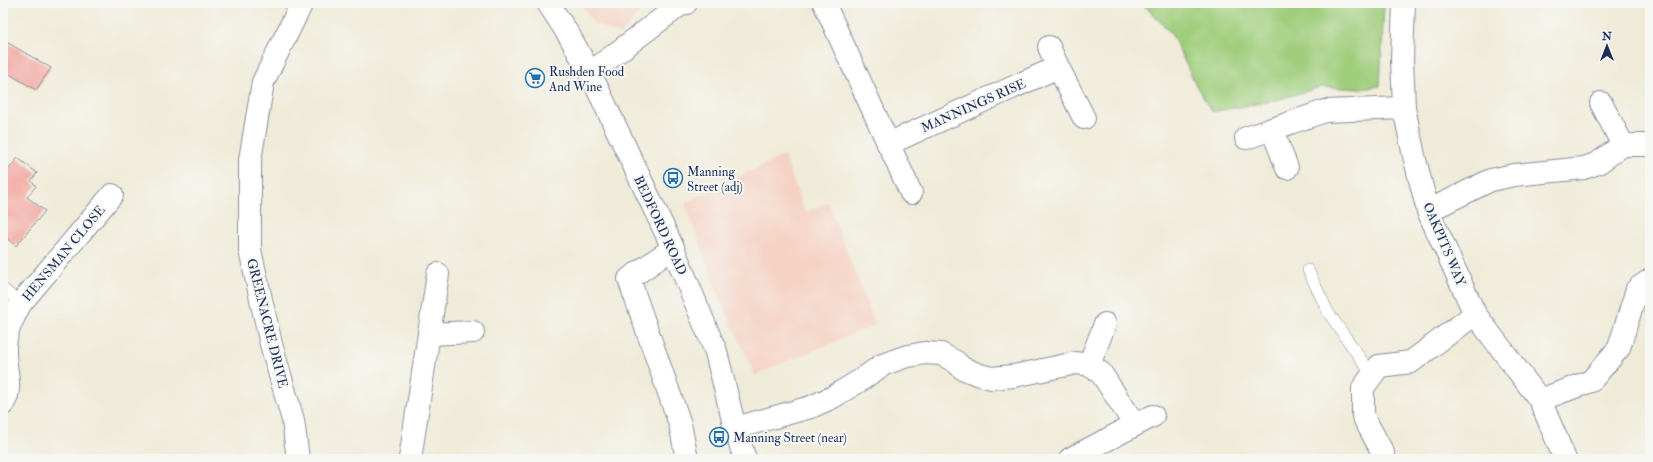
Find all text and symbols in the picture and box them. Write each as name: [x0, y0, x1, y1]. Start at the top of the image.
north arrow: [1587, 26, 1627, 66]
text: N: [1601, 30, 1613, 43]
place label: Rushden Food And Wine: [548, 64, 625, 95]
supermarket icon: Rushden Food And Wine: [524, 67, 546, 89]
street label: MANNINGS RISE: [919, 76, 1028, 136]
place label: Manning Street (adj): [687, 164, 743, 195]
bus stop icon: Manning Street (adj): [662, 167, 684, 189]
street label: BEDFORD ROAD: [630, 173, 690, 278]
street label: OAKPITS WAY: [1419, 200, 1469, 290]
street label: HENSMAN CLOSE: [19, 202, 109, 305]
street label: GREENACRE DRIVE: [243, 257, 291, 390]
bus stop icon: Manning Street (near): [708, 426, 730, 448]
place label: Manning Street (near): [733, 430, 847, 446]

